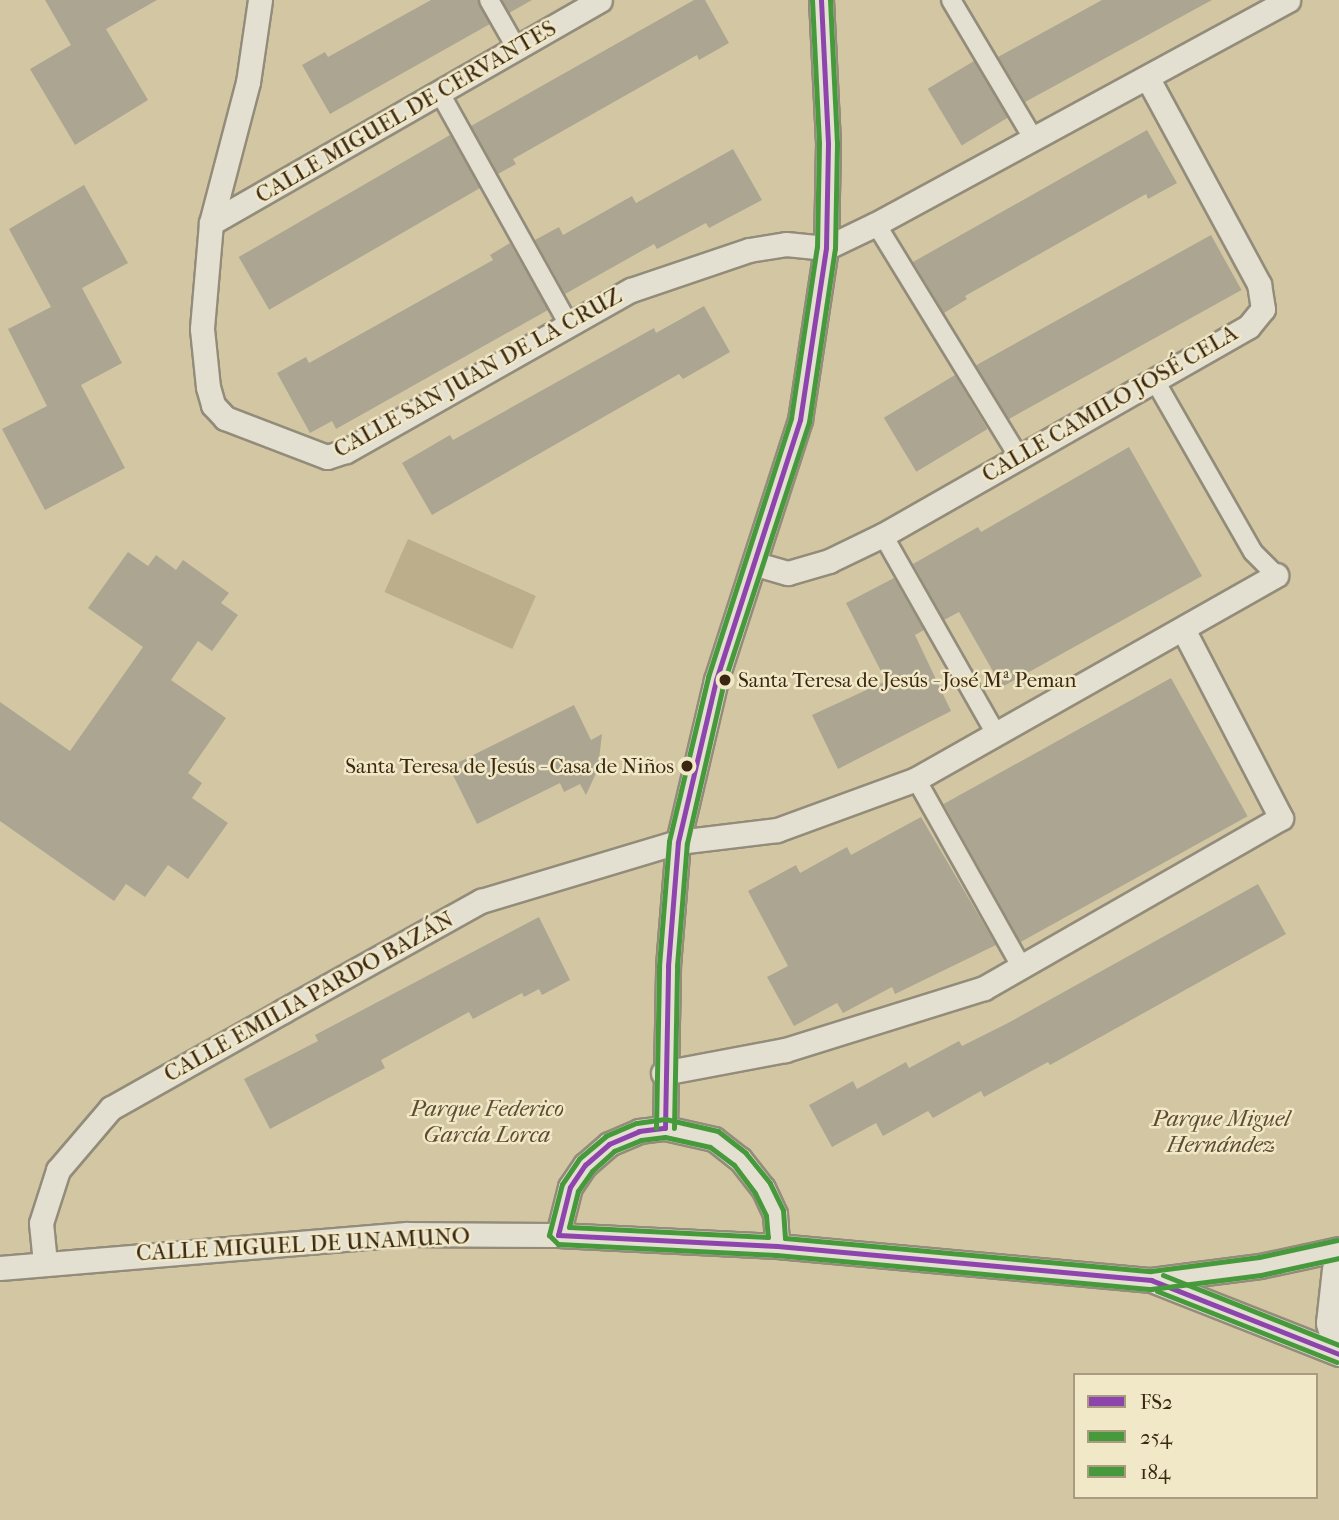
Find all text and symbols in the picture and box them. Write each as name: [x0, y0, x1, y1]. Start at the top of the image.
street label: CALLE MIGUEL DE CERVANTES: [251, 14, 561, 210]
street label: CALLE SAN JUAN DE LA CRUZ: [329, 282, 627, 464]
street label: CALLE CAMILO JOSÉ CELA: [977, 319, 1243, 489]
place label: Santa Teresa de Jesús - José Mª Peman: [738, 667, 1076, 693]
marker: Santa Teresa de Jesús - José Mª Peman: [718, 673, 732, 687]
place label: Santa Teresa de Jesús - Casa de Niños: [345, 753, 674, 779]
marker: Santa Teresa de Jesús - Casa de Niños: [680, 759, 694, 773]
street label: CALLE EMILIA PARDO BAZÁN: [159, 906, 459, 1088]
park label: Parque Federico García Lorca: [410, 1095, 564, 1149]
park label: Parque Miguel Hernández: [1152, 1105, 1290, 1159]
street label: CALLE MIGUEL DE UNAMUNO: [135, 1222, 471, 1268]
legend: [1073, 1373, 1318, 1499]
text: FS2: [1140, 1390, 1173, 1414]
text: 254: [1140, 1425, 1172, 1449]
text: 184: [1140, 1460, 1170, 1484]

